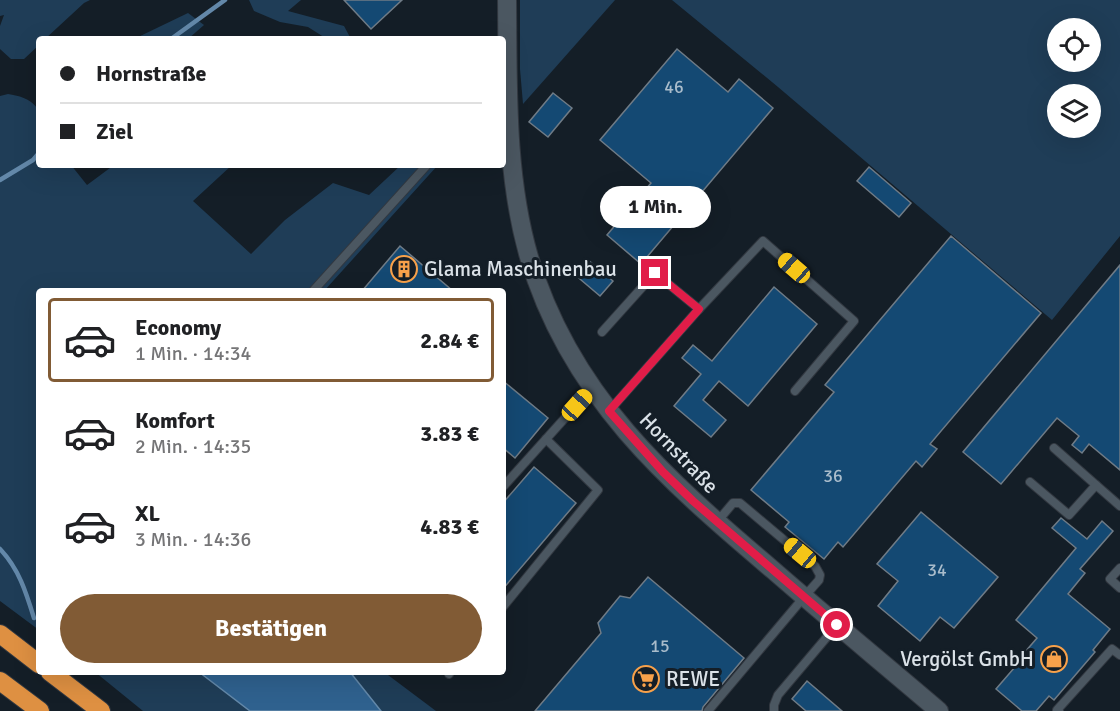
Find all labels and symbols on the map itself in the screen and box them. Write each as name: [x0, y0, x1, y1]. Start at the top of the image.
house number: 46: [664, 76, 684, 98]
callout: 1 Min.: [600, 186, 710, 228]
car: [775, 249, 813, 287]
building icon: Glama Maschinenbau: [389, 254, 419, 284]
place label: Glama Maschinenbau: [424, 256, 617, 282]
route end: [641, 259, 668, 286]
car: [558, 386, 596, 424]
street label: Hornstraße: [634, 407, 724, 499]
house number: 36: [823, 465, 843, 487]
car: [780, 535, 820, 571]
house number: 34: [927, 559, 947, 581]
route start: [823, 611, 850, 638]
house number: 15: [650, 635, 670, 657]
shop icon: Vergölst GmbH: [1039, 644, 1069, 674]
place label: Vergölst GmbH: [900, 646, 1034, 672]
supermarket icon: REWE: [631, 664, 661, 694]
place label: REWE: [666, 666, 720, 692]

